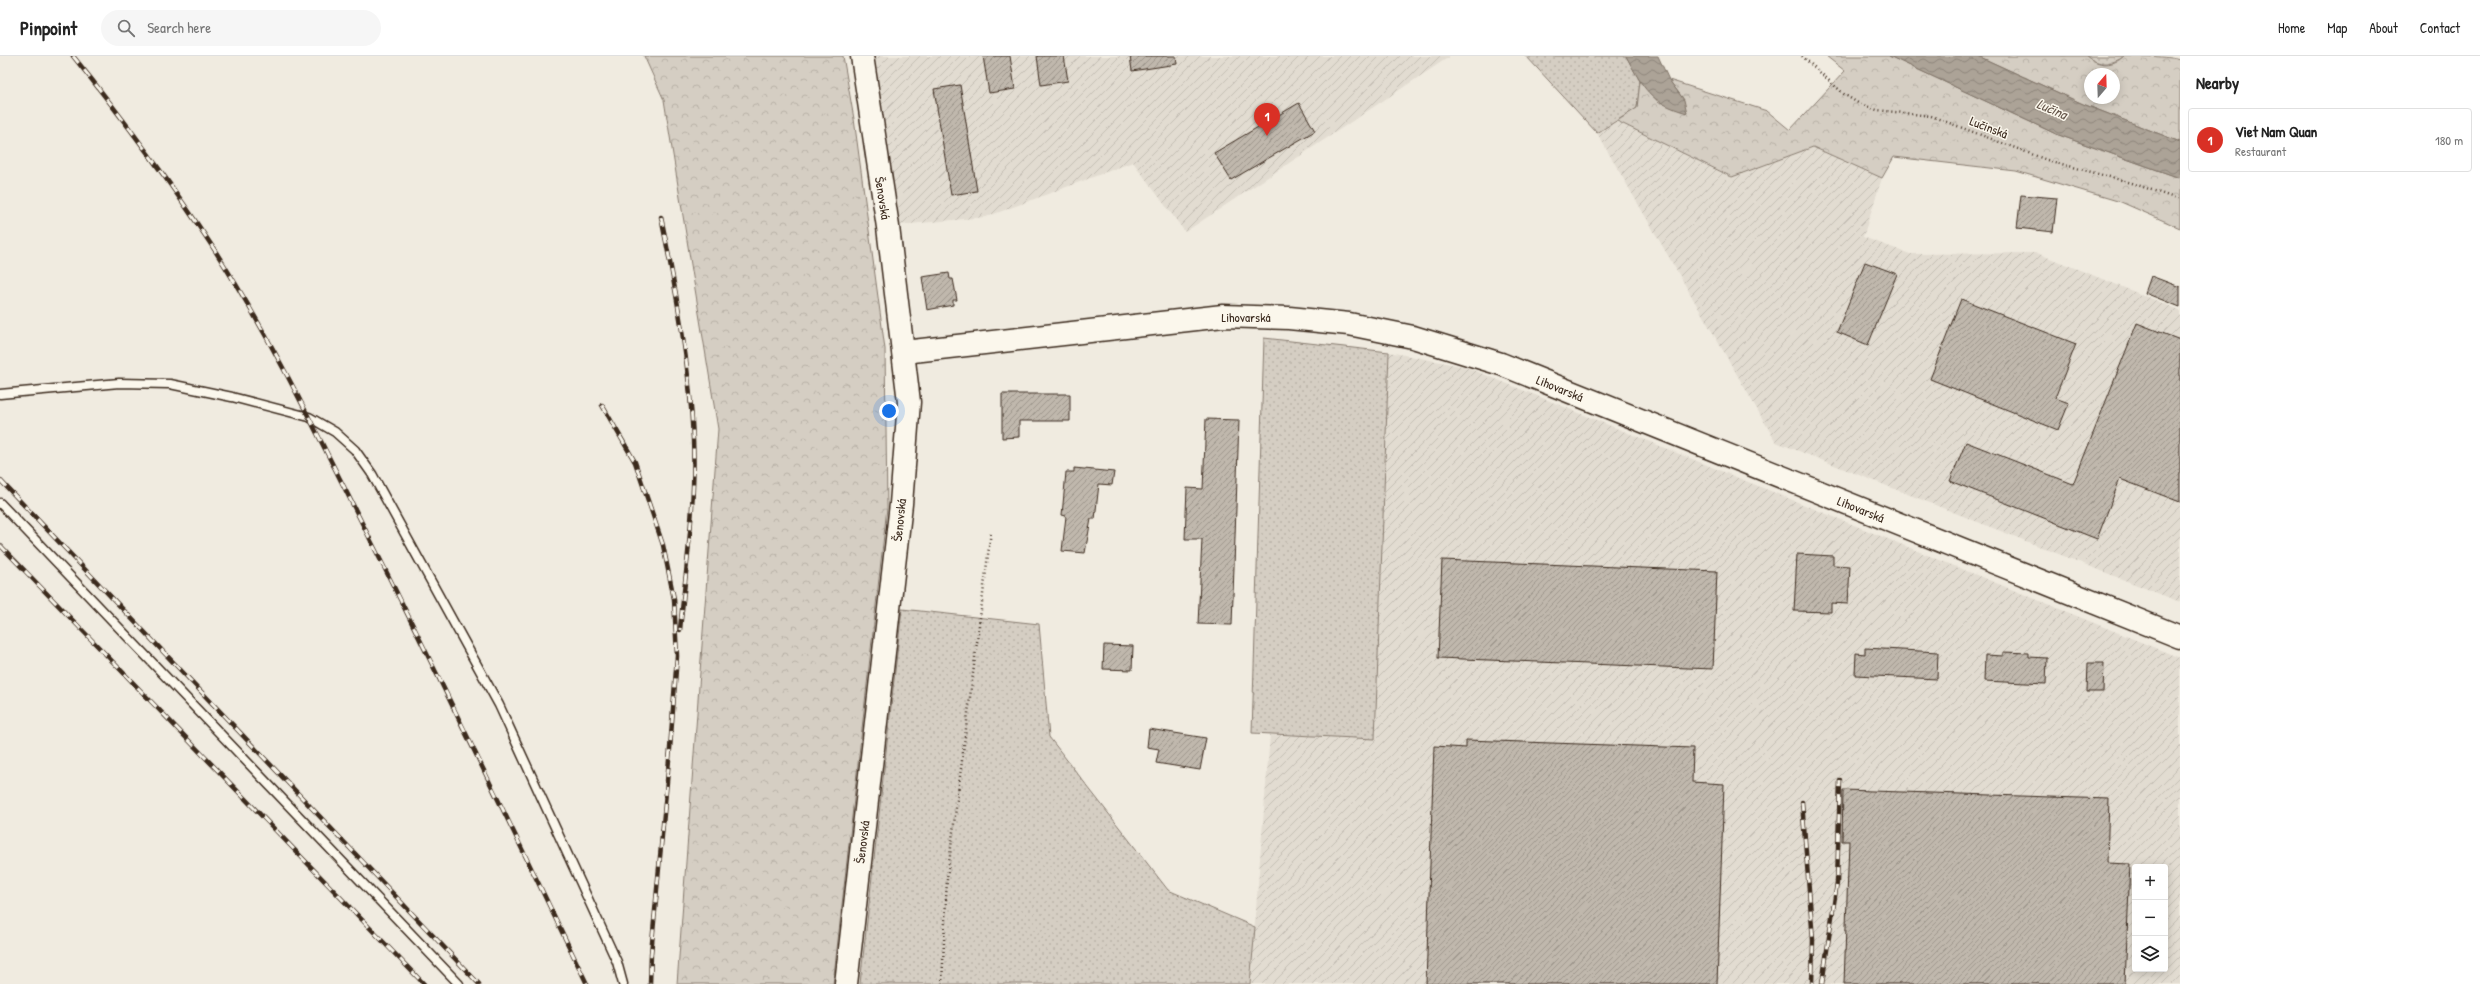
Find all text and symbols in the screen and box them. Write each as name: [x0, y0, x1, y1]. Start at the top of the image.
search box: [101, 10, 381, 46]
text: Pinpoint: [20, 15, 77, 41]
icon: search: [115, 17, 137, 39]
text: Search here: [147, 17, 211, 38]
text: Home: [2278, 18, 2305, 37]
text: Map: [2327, 18, 2347, 37]
text: About: [2369, 18, 2398, 37]
text: Contact: [2420, 18, 2460, 37]
north arrow: [2084, 68, 2120, 104]
text: Nearby: [2196, 71, 2239, 94]
water label: Lučina: [2034, 94, 2072, 124]
pin: 1: [1254, 103, 1280, 136]
street label: Lučinská: [1967, 112, 2011, 142]
text: Viet Nam Quan: [2235, 121, 2317, 142]
text: 1: [2208, 131, 2212, 149]
text: 180 m: [2435, 131, 2463, 149]
text: Restaurant: [2235, 142, 2286, 160]
street label: Šenovská: [871, 175, 895, 221]
street label: Lihovarská: [1221, 308, 1271, 326]
street label: Lihovarská: [1534, 370, 1586, 406]
your location: [879, 401, 899, 421]
street label: Lihovarská: [1835, 491, 1887, 527]
street label: Šenovská: [888, 498, 910, 542]
street label: Šenovská: [850, 820, 874, 864]
map controls: [2132, 864, 2168, 972]
button: +: [2132, 864, 2168, 900]
button: −: [2132, 900, 2168, 936]
button: layers: [2132, 936, 2168, 972]

